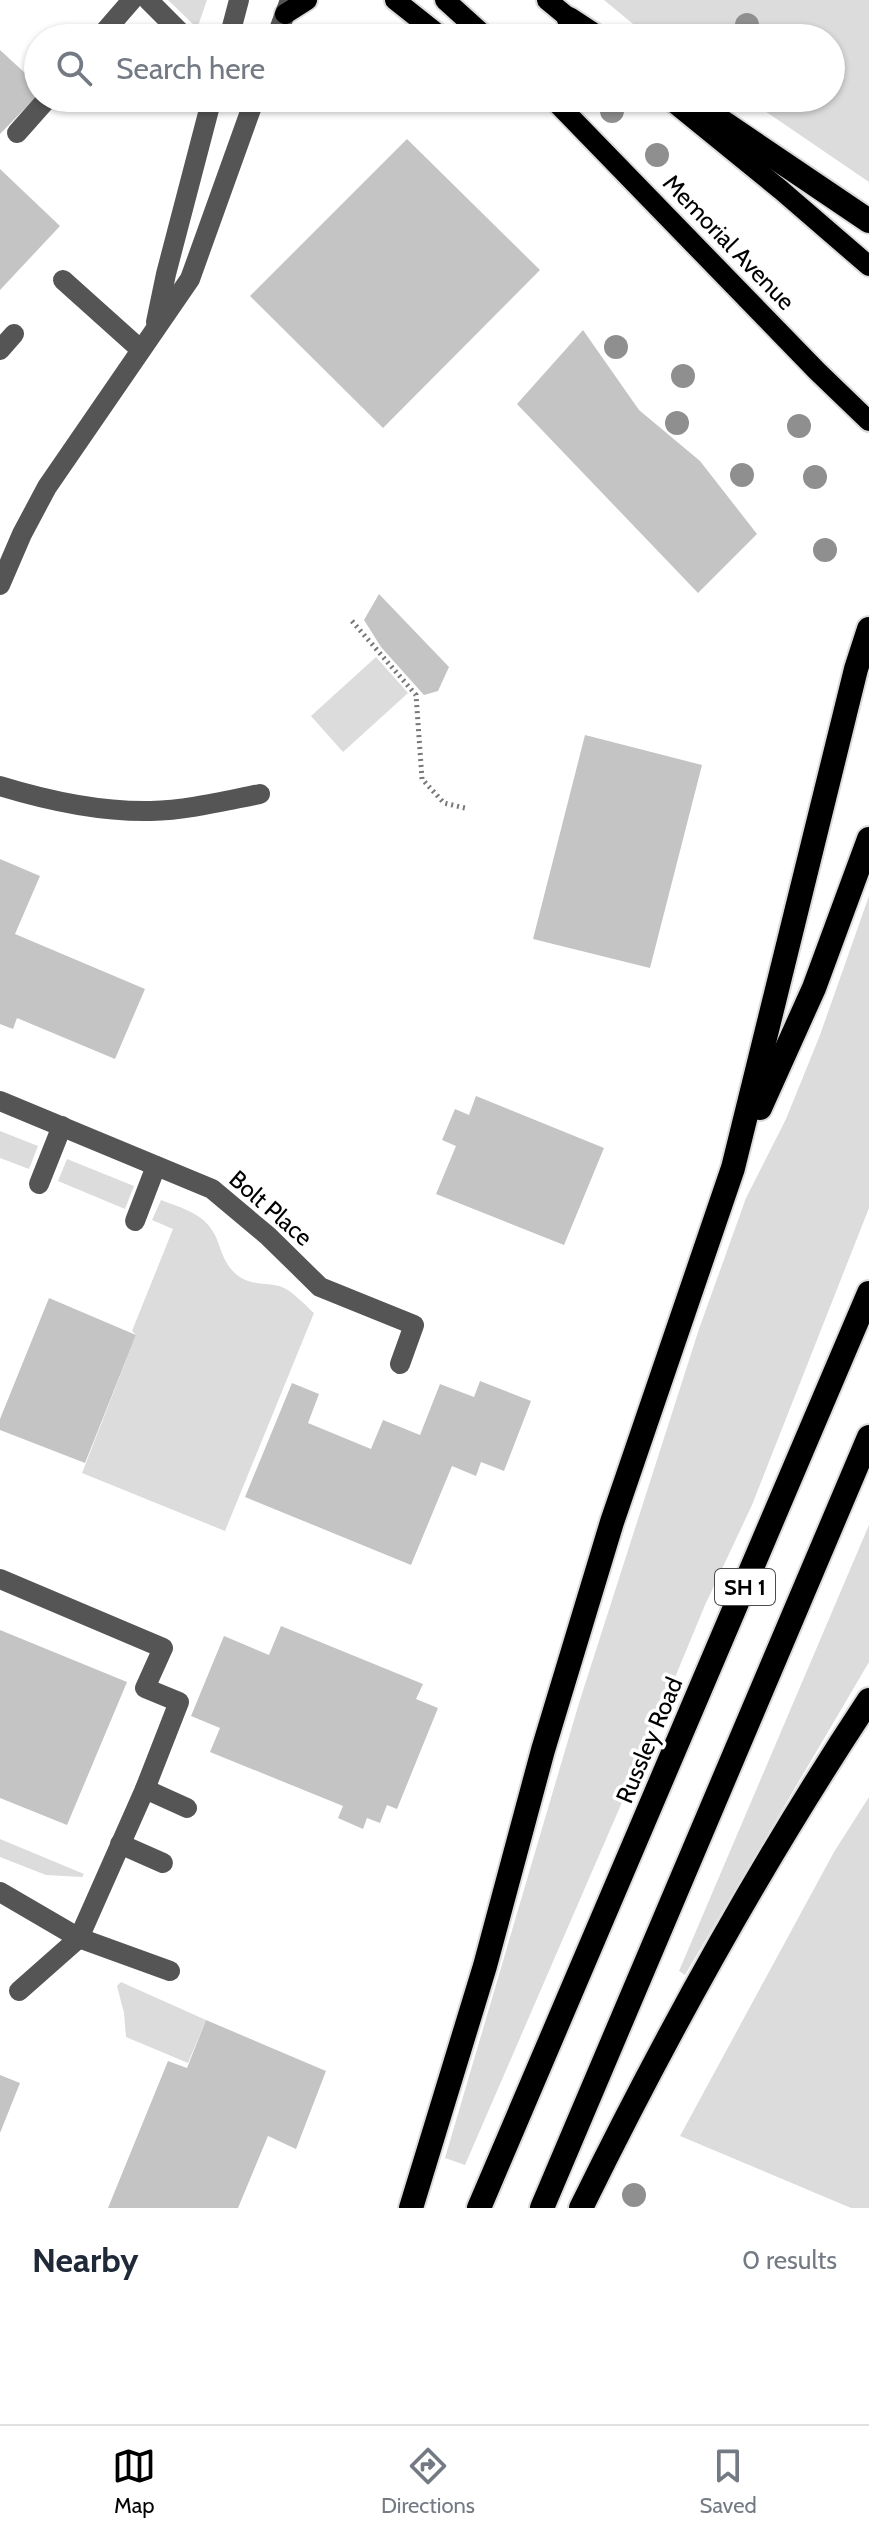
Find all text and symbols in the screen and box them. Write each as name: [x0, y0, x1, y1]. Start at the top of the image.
search box: [24, 24, 845, 112]
icon: search: [52, 46, 96, 90]
text: Search here: [116, 50, 265, 87]
street label: Memorial Avenue: [657, 168, 801, 316]
street label: Bolt Place: [224, 1164, 318, 1252]
road number: SH 1: [715, 1569, 775, 1605]
street label: Russley Road: [609, 1673, 689, 1807]
text: Nearby: [32, 2239, 139, 2281]
text: 0 results: [742, 2244, 837, 2276]
tab: Map: [112, 2444, 156, 2519]
tab: Directions: [381, 2444, 475, 2519]
tab: Saved: [700, 2444, 757, 2519]

